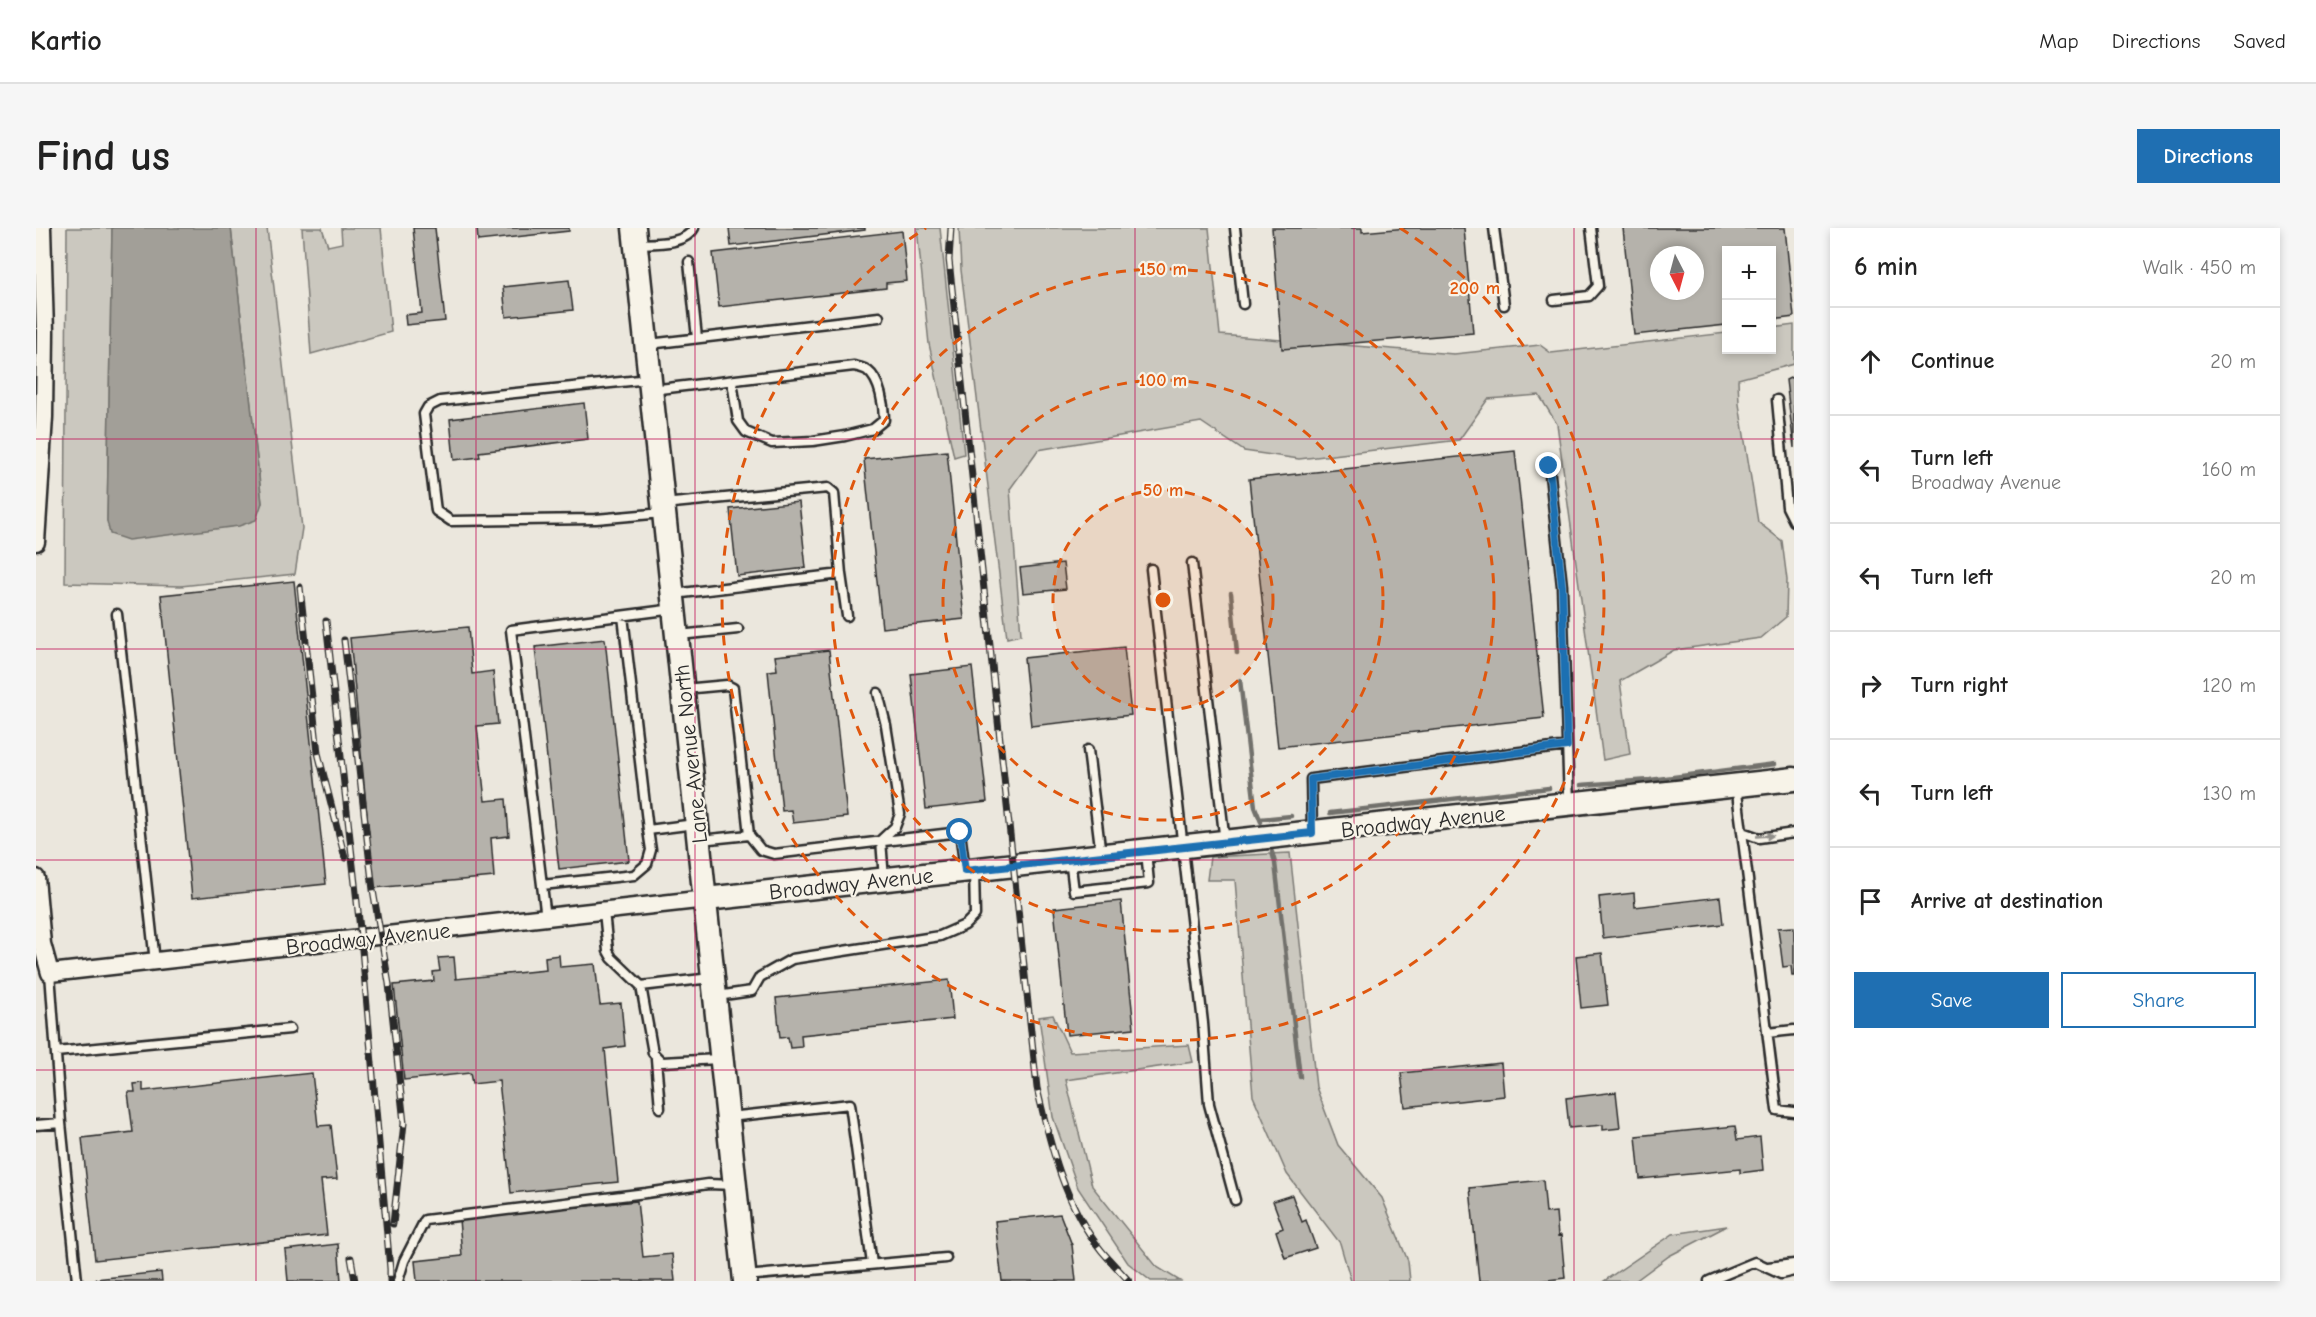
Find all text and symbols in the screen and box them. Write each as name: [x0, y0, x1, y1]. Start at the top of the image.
text: Kartio: [30, 25, 102, 57]
text: Map: [2039, 29, 2079, 53]
text: Directions: [2112, 29, 2201, 53]
text: Saved: [2234, 29, 2286, 53]
button: Directions: [2137, 129, 2280, 183]
text: Find us: [36, 132, 170, 181]
north arrow: [1650, 246, 1704, 300]
map controls: [1722, 246, 1776, 354]
button: +: [1722, 246, 1776, 300]
text: 6 min: [1854, 252, 1918, 282]
text: Walk · 450 m: [2143, 256, 2256, 279]
text: 150 m: [1139, 259, 1187, 280]
text: 200 m: [1450, 278, 1500, 299]
button: −: [1722, 300, 1776, 354]
icon: ahead: [1854, 345, 1887, 378]
text: Continue: [1911, 348, 1994, 374]
text: 20 m: [2210, 350, 2256, 373]
text: 100 m: [1139, 370, 1187, 391]
text: Turn left: [1911, 445, 1993, 471]
route end: [1535, 452, 1561, 478]
icon: left: [1854, 453, 1887, 486]
text: 160 m: [2202, 458, 2256, 481]
text: Broadway Avenue: [1911, 471, 2061, 494]
text: 50 m: [1143, 480, 1183, 501]
icon: left: [1854, 561, 1887, 594]
text: Turn left: [1911, 564, 1993, 590]
text: 20 m: [2210, 566, 2256, 589]
centre of rings: [1153, 590, 1173, 610]
street label: Lane Avenue North: [669, 663, 713, 845]
icon: right: [1854, 669, 1887, 702]
text: Turn right: [1911, 672, 2008, 698]
text: 120 m: [2202, 674, 2256, 697]
icon: left: [1854, 777, 1887, 810]
text: Turn left: [1911, 780, 1993, 806]
text: 130 m: [2203, 782, 2256, 805]
street label: Broadway Avenue: [1340, 800, 1506, 844]
route start: [946, 818, 972, 844]
one-way arrow: [1756, 832, 1775, 841]
street label: Broadway Avenue: [768, 862, 934, 906]
icon: arrive: [1854, 885, 1887, 918]
text: Arrive at destination: [1911, 888, 2103, 914]
street label: Broadway Avenue: [285, 917, 451, 961]
button: Save: [1854, 972, 2049, 1028]
button: Share: [2061, 972, 2256, 1028]

